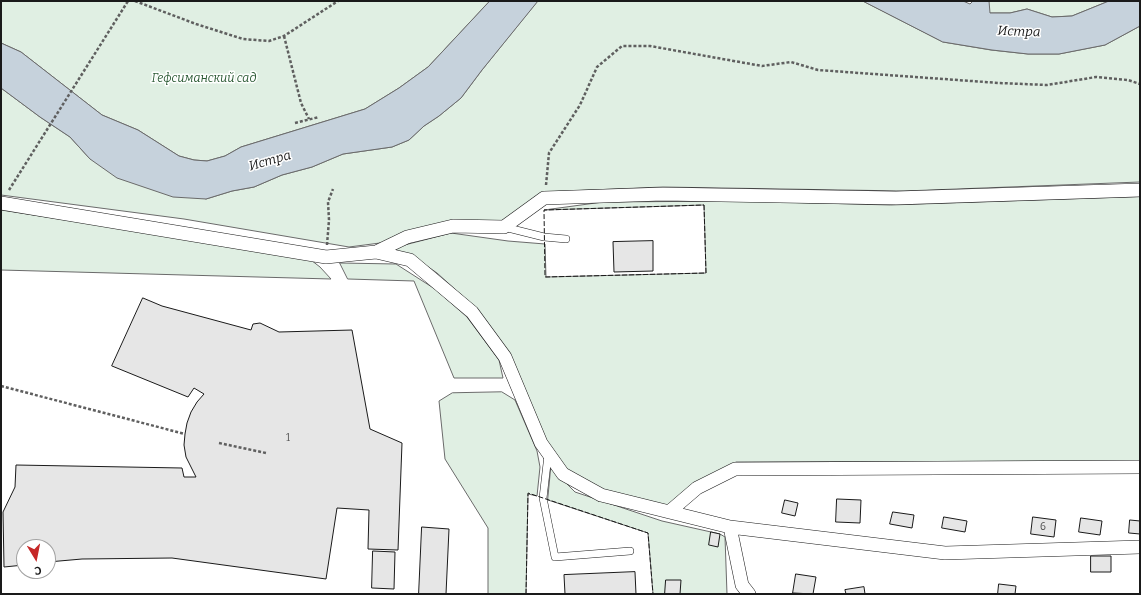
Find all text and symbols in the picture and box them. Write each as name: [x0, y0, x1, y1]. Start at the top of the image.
water label: Истра: [997, 23, 1041, 41]
park label: Гефсиманский сад: [152, 72, 256, 86]
water label: Истра: [247, 148, 293, 174]
house number: 1: [286, 432, 290, 444]
house number: 6: [1040, 521, 1046, 533]
north arrow: [16, 539, 56, 579]
text: С: [33, 563, 43, 577]

